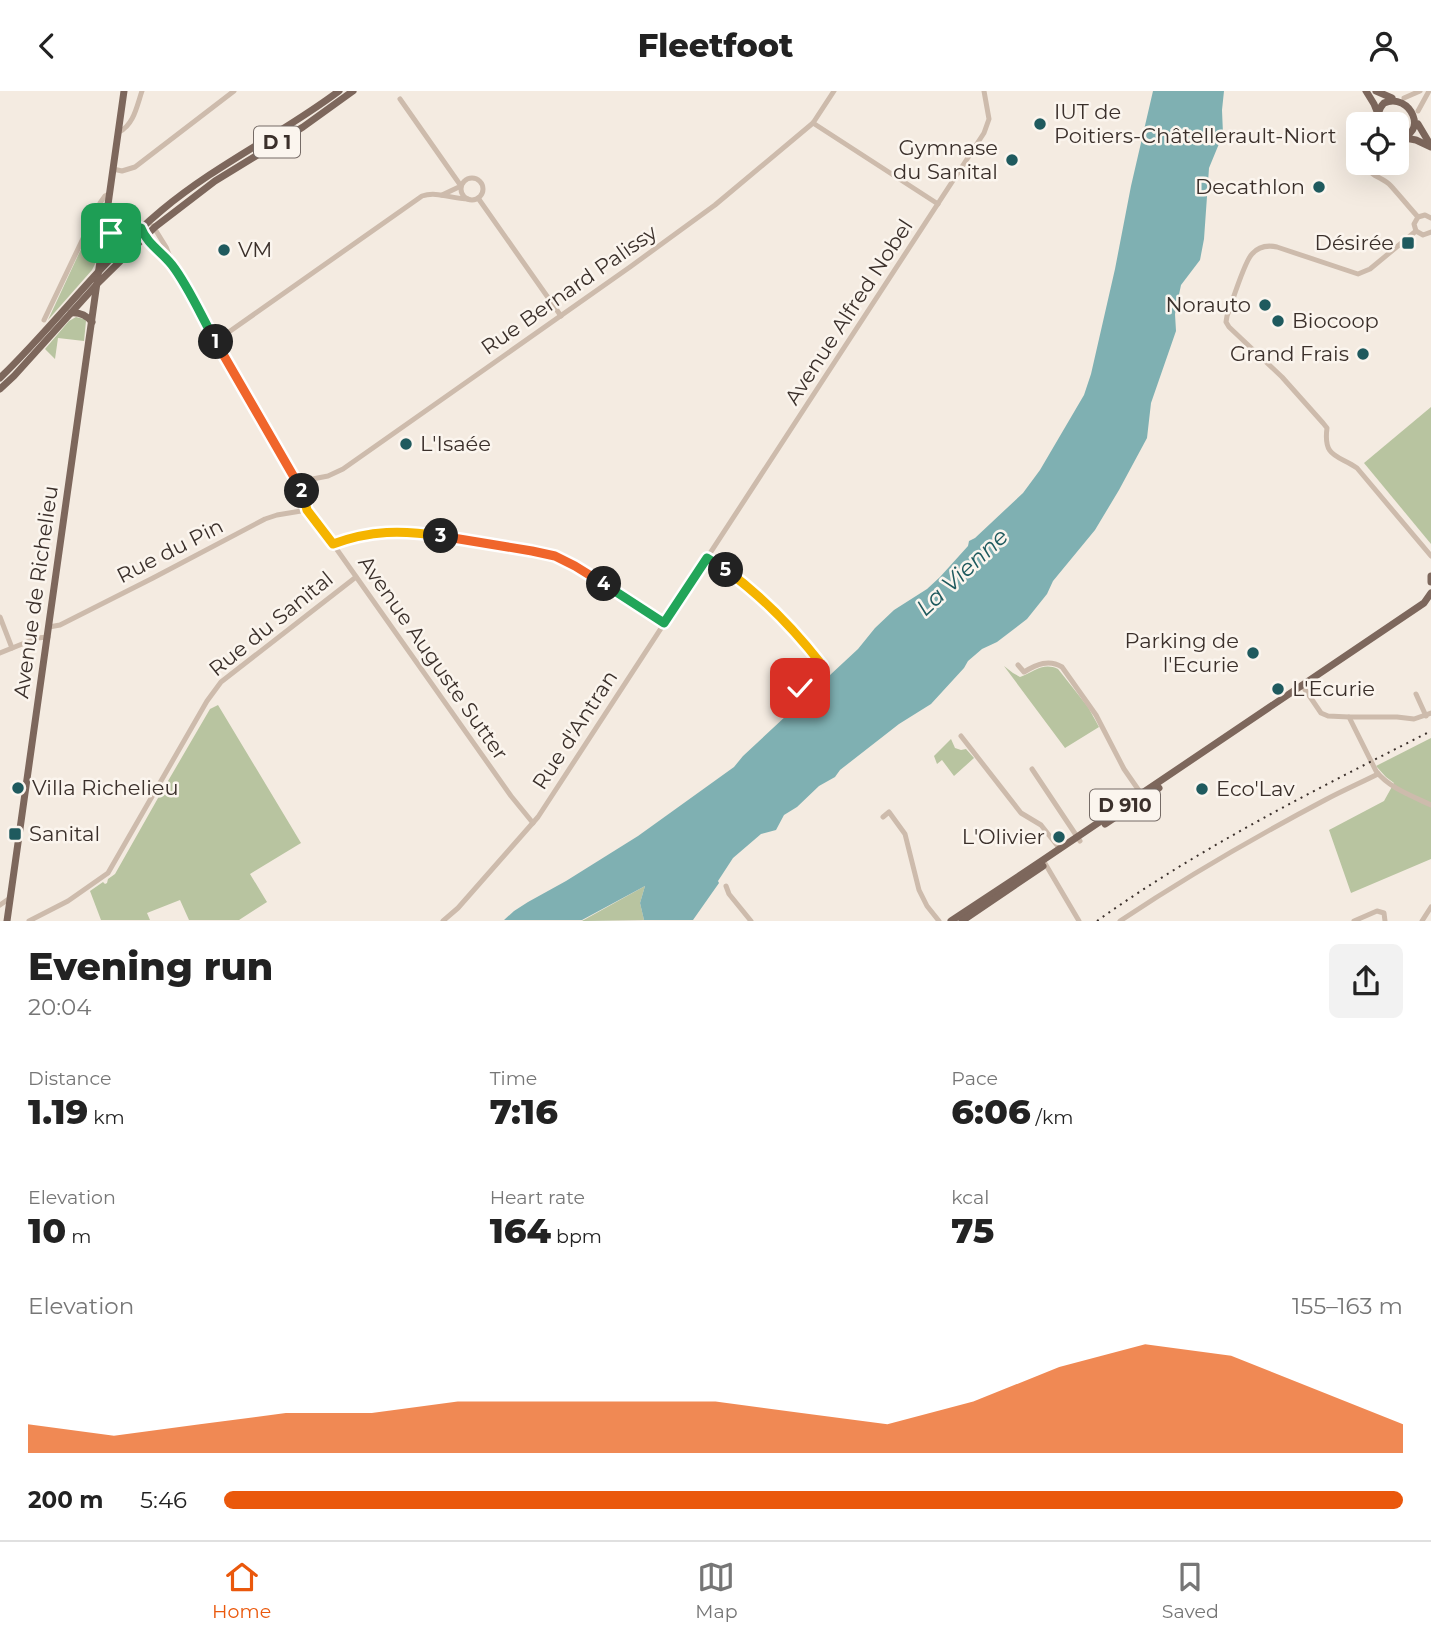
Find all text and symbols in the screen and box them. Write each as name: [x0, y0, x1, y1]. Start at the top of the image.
text: Fleetfoot: [638, 26, 793, 65]
icon: back: [28, 27, 66, 65]
icon: person: [1365, 27, 1403, 65]
place label: IUT de Poitiers-Châtellerault-Niort: [1054, 99, 1336, 148]
map controls: [1346, 112, 1409, 175]
button: locate: [1346, 112, 1409, 175]
marker: IUT de Poitiers-Châtellerault-Niort: [1032, 116, 1048, 132]
road number: D 1: [254, 127, 300, 157]
place label: Gymnase du Sanital: [893, 135, 998, 184]
marker: Gymnase du Sanital: [1004, 152, 1020, 168]
place label: Decathlon: [1195, 174, 1305, 199]
marker: Decathlon: [1311, 179, 1327, 195]
pin: [81, 203, 141, 263]
icon: arrive: [92, 214, 130, 252]
street label: Avenue Alfred Nobel: [779, 214, 918, 409]
street label: Rue Bernard Palissy: [476, 219, 662, 360]
place label: Désirée: [1315, 230, 1394, 255]
marker: Désirée: [1400, 235, 1416, 251]
place label: VM: [238, 237, 272, 262]
marker: VM: [216, 242, 232, 258]
place label: Norauto: [1165, 292, 1251, 317]
marker: Norauto: [1257, 297, 1273, 313]
place label: Biocoop: [1292, 308, 1379, 333]
marker: Biocoop: [1270, 313, 1286, 329]
pin: 1: [198, 324, 234, 359]
text: 1: [212, 330, 219, 353]
place label: Grand Frais: [1230, 341, 1349, 366]
marker: Grand Frais: [1355, 346, 1371, 362]
place label: L'Isaée: [420, 431, 491, 456]
marker: L'Isaée: [398, 436, 414, 452]
pin: 2: [284, 473, 320, 509]
text: 2: [296, 479, 307, 502]
street label: Avenue de Richelieu: [8, 484, 63, 700]
street label: Rue du Pin: [112, 513, 227, 588]
pin: 3: [424, 519, 458, 553]
water label: La Vienne: [910, 522, 1014, 622]
text: 3: [435, 524, 446, 547]
street label: Avenue Auguste Sutter: [353, 551, 513, 765]
pin: 5: [708, 553, 744, 587]
text: 5: [720, 558, 731, 581]
street label: Rue du Sanital: [204, 566, 338, 681]
pin: 4: [586, 567, 622, 601]
text: 4: [597, 572, 610, 595]
place label: Parking de l'Ecurie: [1124, 628, 1239, 677]
marker: Parking de l'Ecurie: [1245, 645, 1261, 661]
pin: [770, 658, 830, 718]
street label: Rue d'Antran: [527, 665, 622, 794]
icon: check: [781, 669, 819, 707]
place label: L'Ecurie: [1292, 676, 1375, 701]
marker: L'Ecurie: [1270, 681, 1286, 697]
place label: Villa Richelieu: [32, 775, 179, 800]
place label: Eco'Lav: [1216, 776, 1295, 801]
marker: Villa Richelieu: [10, 780, 26, 796]
marker: Eco'Lav: [1194, 781, 1210, 797]
road number: D 910: [1090, 789, 1160, 821]
place label: Sanital: [29, 821, 100, 846]
place label: L'Olivier: [962, 824, 1045, 849]
marker: Sanital: [7, 826, 23, 842]
marker: L'Olivier: [1051, 829, 1067, 845]
text: Evening run: [28, 943, 273, 990]
button: share: [1329, 944, 1403, 1018]
text: 20:04: [28, 993, 92, 1021]
text: Distance: [28, 1067, 111, 1090]
text: Time: [490, 1067, 537, 1090]
text: Pace: [951, 1067, 998, 1090]
text: 1.19: [28, 1090, 88, 1133]
text: 7:16: [490, 1090, 558, 1133]
text: 6:06: [951, 1090, 1031, 1133]
text: km: [88, 1106, 125, 1129]
text: /km: [1031, 1106, 1073, 1129]
text: Elevation: [28, 1186, 116, 1209]
text: Heart rate: [490, 1186, 585, 1209]
text: kcal: [951, 1186, 989, 1209]
text: 10: [28, 1209, 66, 1252]
text: 164: [490, 1209, 551, 1252]
text: 75: [951, 1209, 994, 1252]
text: m: [66, 1225, 91, 1248]
text: bpm: [551, 1225, 602, 1248]
text: Elevation: [28, 1292, 134, 1320]
text: 155–163 m: [1292, 1292, 1403, 1320]
text: 200 m: [28, 1486, 103, 1514]
text: 5:46: [140, 1486, 187, 1514]
tab: Home: [212, 1558, 271, 1623]
tab: Map: [695, 1558, 738, 1623]
tab: Saved: [1162, 1558, 1219, 1623]

